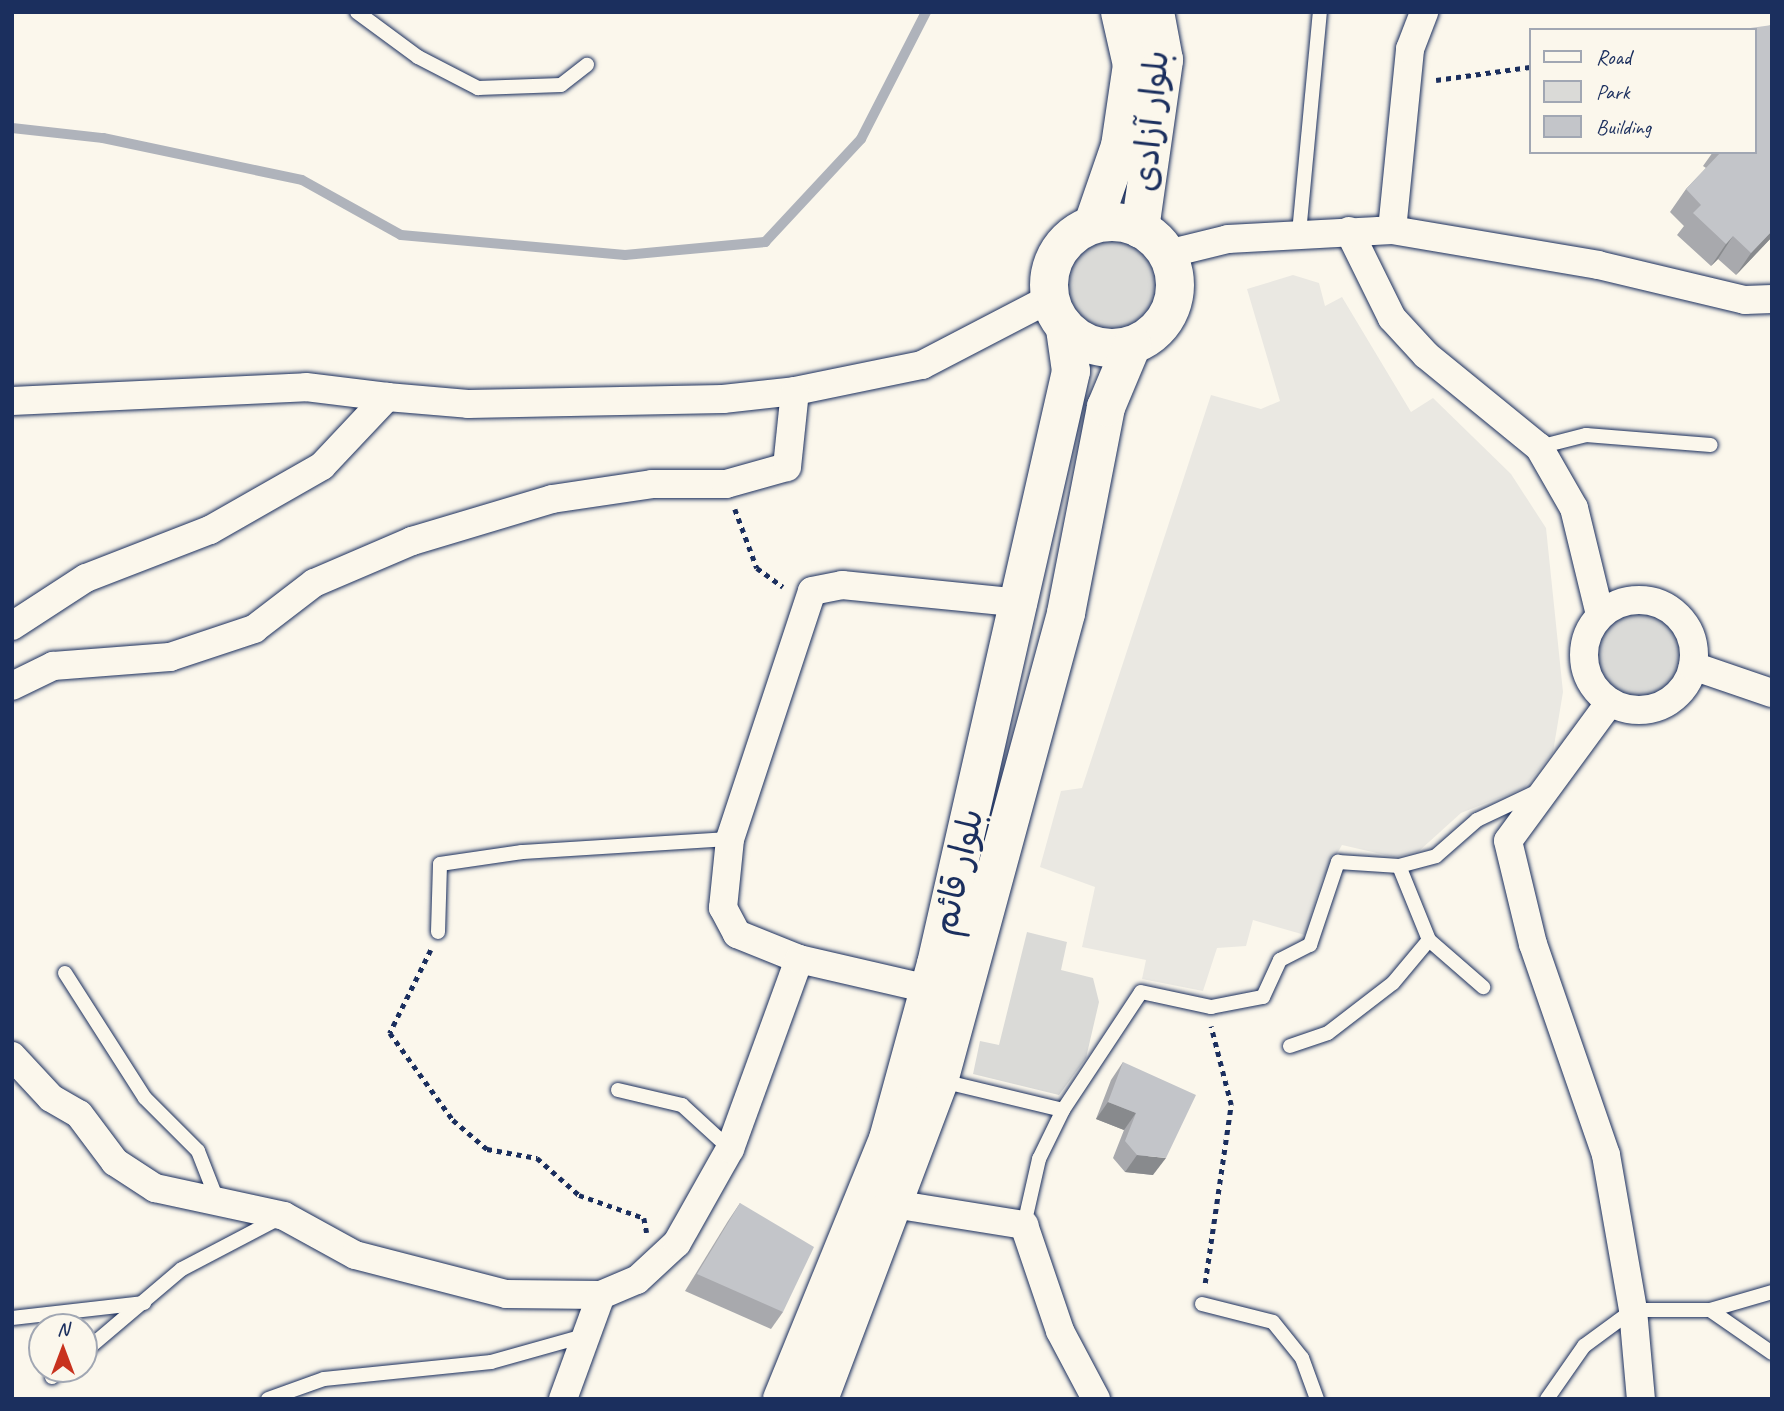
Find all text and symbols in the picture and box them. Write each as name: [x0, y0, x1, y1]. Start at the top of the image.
legend: [1528, 28, 1756, 154]
text: Road: [1596, 44, 1631, 70]
street label: بلوار آزادی: [1124, 49, 1178, 193]
text: Park: [1596, 79, 1629, 105]
text: Building: [1596, 114, 1651, 140]
street label: بلوار قائم: [923, 805, 993, 939]
north arrow: [28, 1313, 98, 1383]
text: N: [57, 1317, 69, 1341]

